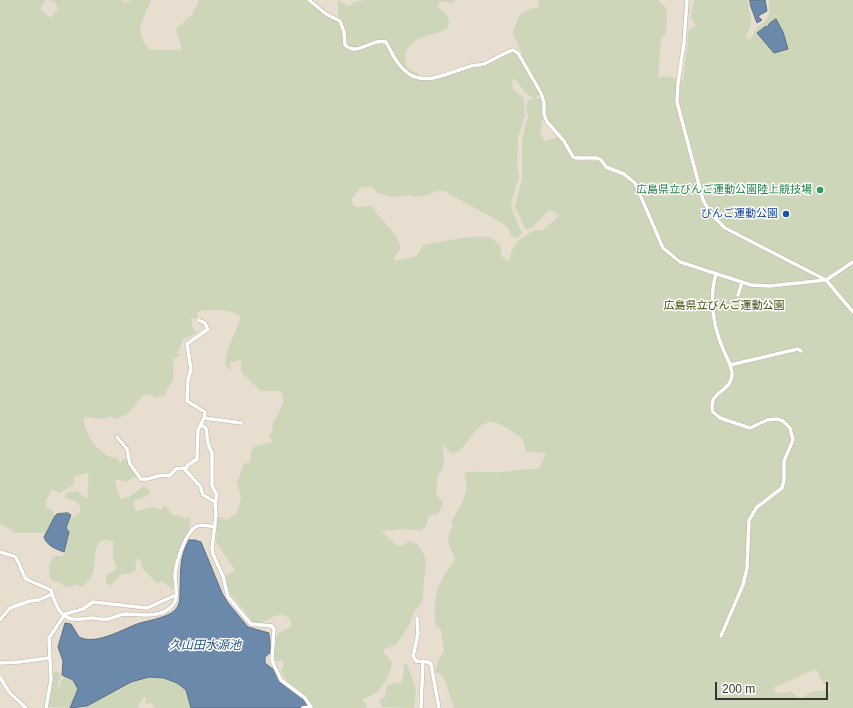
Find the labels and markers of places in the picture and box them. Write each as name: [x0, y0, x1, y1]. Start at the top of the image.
place label: 広島県立びんご運動公園陸上競技場: [636, 183, 812, 197]
marker: 広島県立びんご運動公園陸上競技場: [815, 185, 825, 195]
place label: びんご運動公園: [701, 207, 778, 221]
marker: びんご運動公園: [781, 209, 791, 219]

